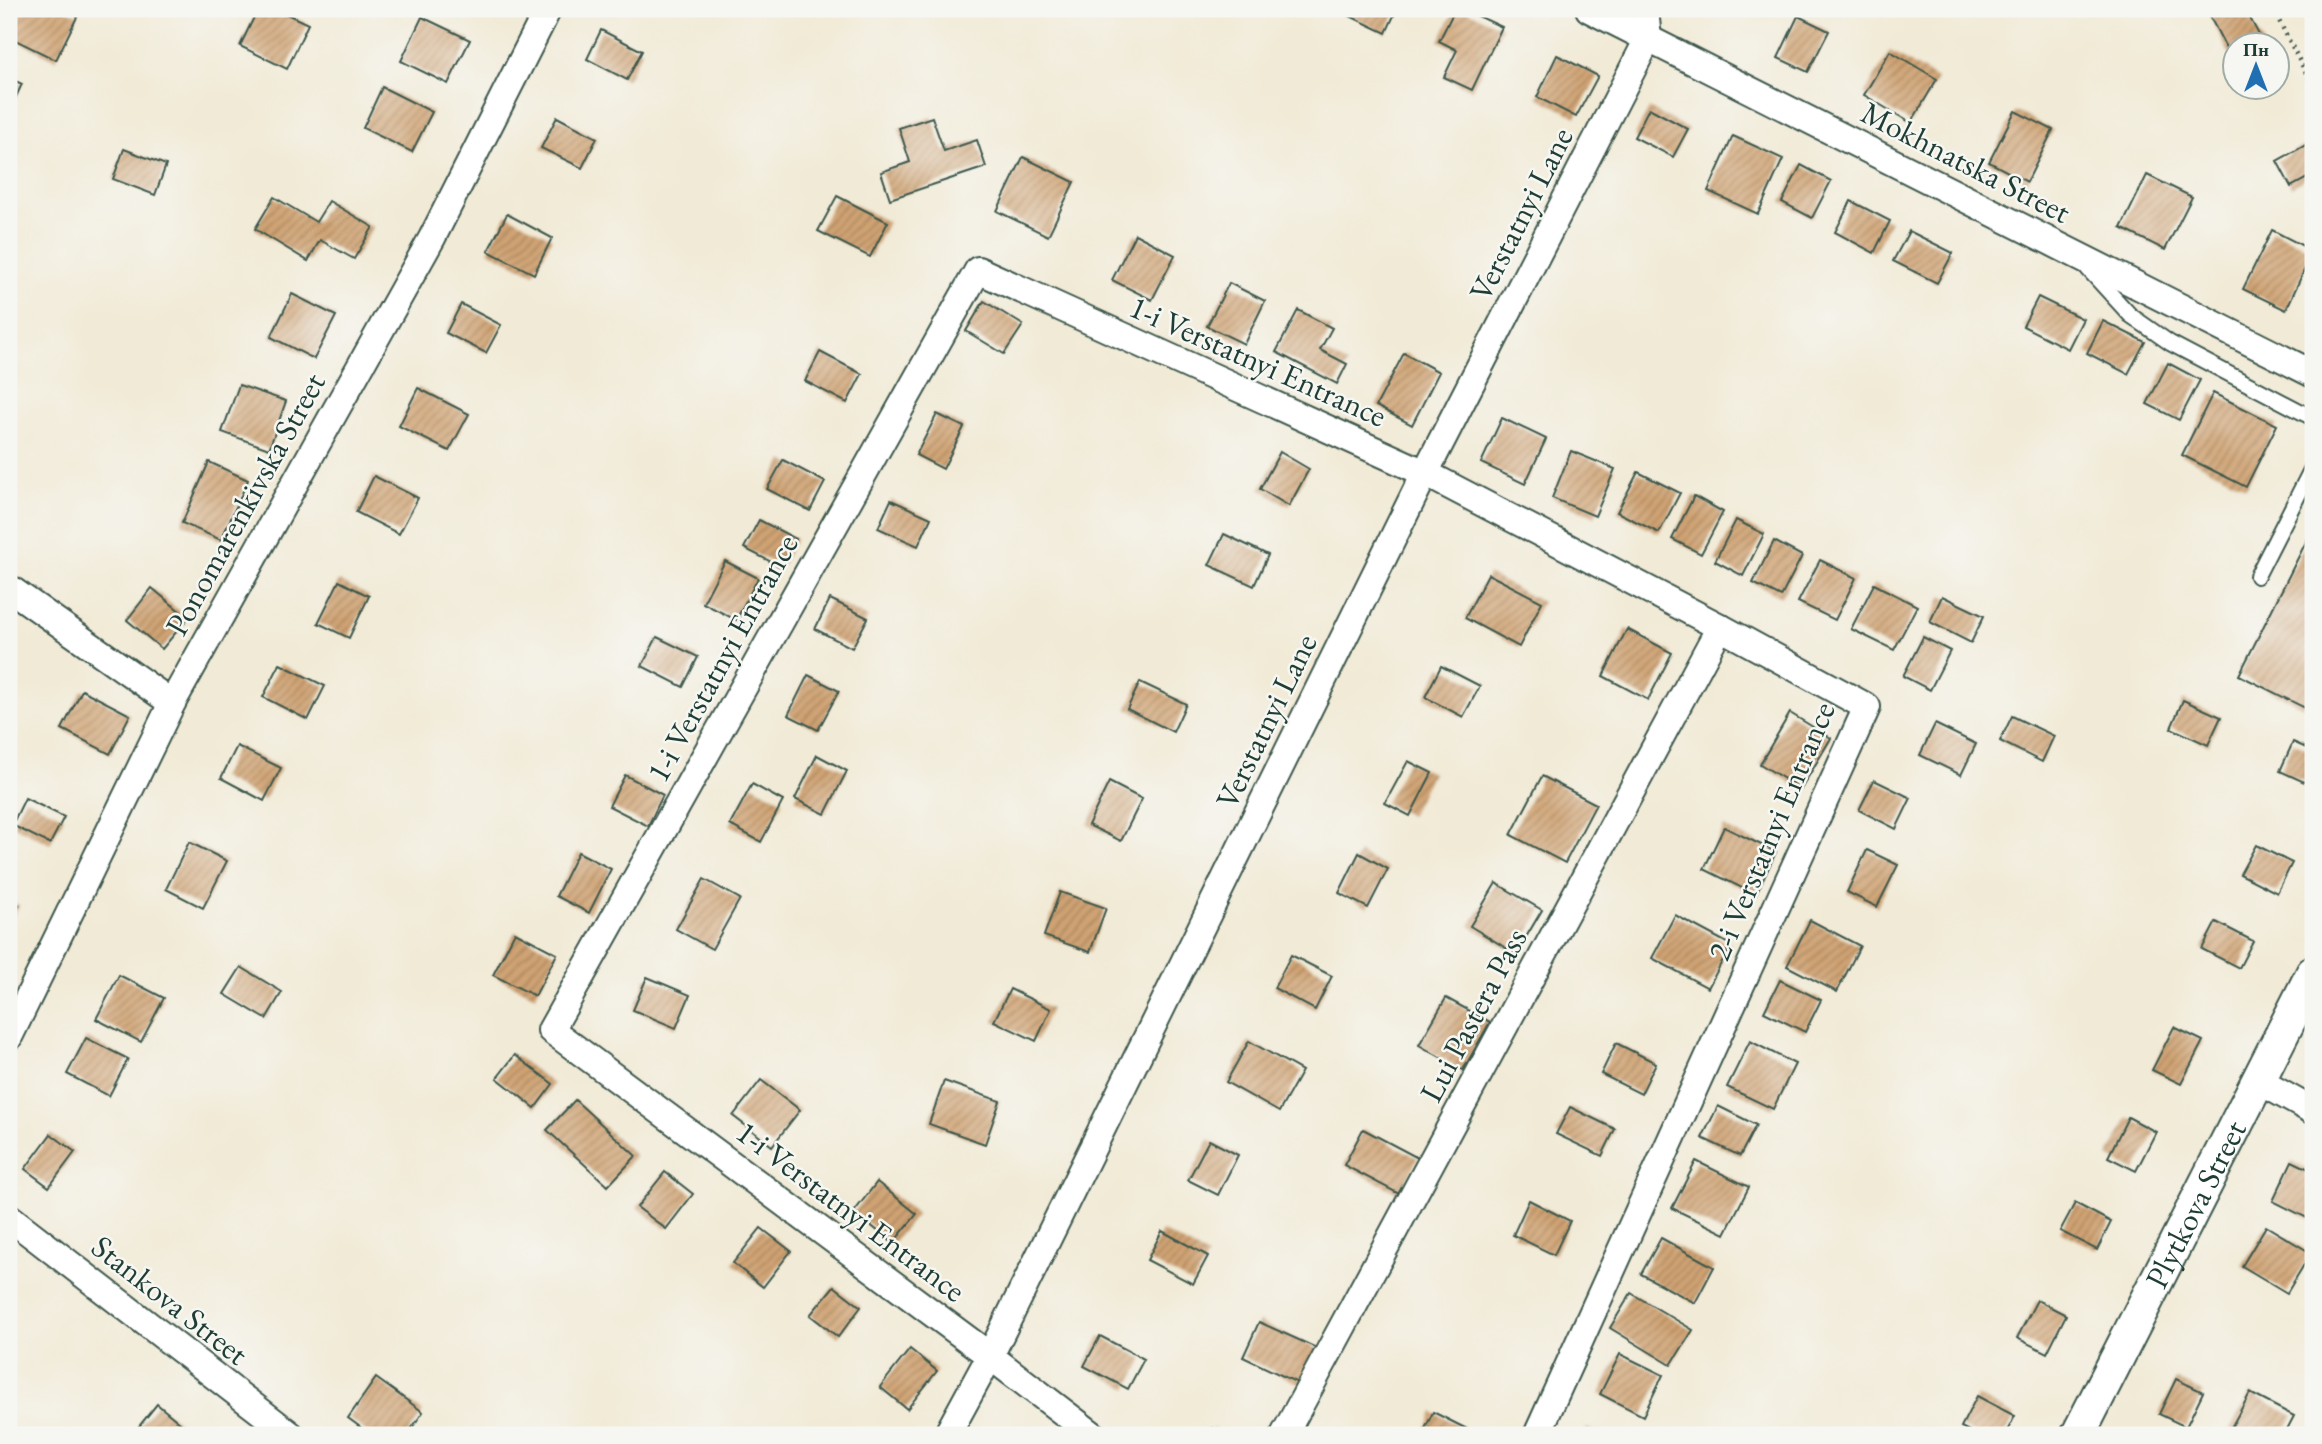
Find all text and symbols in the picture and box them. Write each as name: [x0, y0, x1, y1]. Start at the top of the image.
north arrow: [2220, 32, 2290, 102]
text: Пн: [2243, 37, 2269, 62]
street label: Mokhnatska Street: [1854, 91, 2078, 233]
street label: Verstatnyi Lane: [1459, 120, 1583, 308]
street label: 1-i Verstatnyi Entrance: [1123, 285, 1393, 437]
street label: Ponomarenkivska Street: [155, 365, 335, 643]
street label: 1-i Verstatnyi Entrance: [636, 527, 808, 789]
street label: Verstatnyi Lane: [1206, 627, 1326, 815]
street label: 2-i Verstatnyi Entrance: [1698, 695, 1844, 967]
street label: Lui Pastera Pass: [1410, 921, 1536, 1109]
street label: 1-i Verstatnyi Entrance: [728, 1111, 974, 1311]
street label: Plytkova Street: [2135, 1113, 2256, 1295]
street label: Stankova Street: [83, 1226, 257, 1374]

